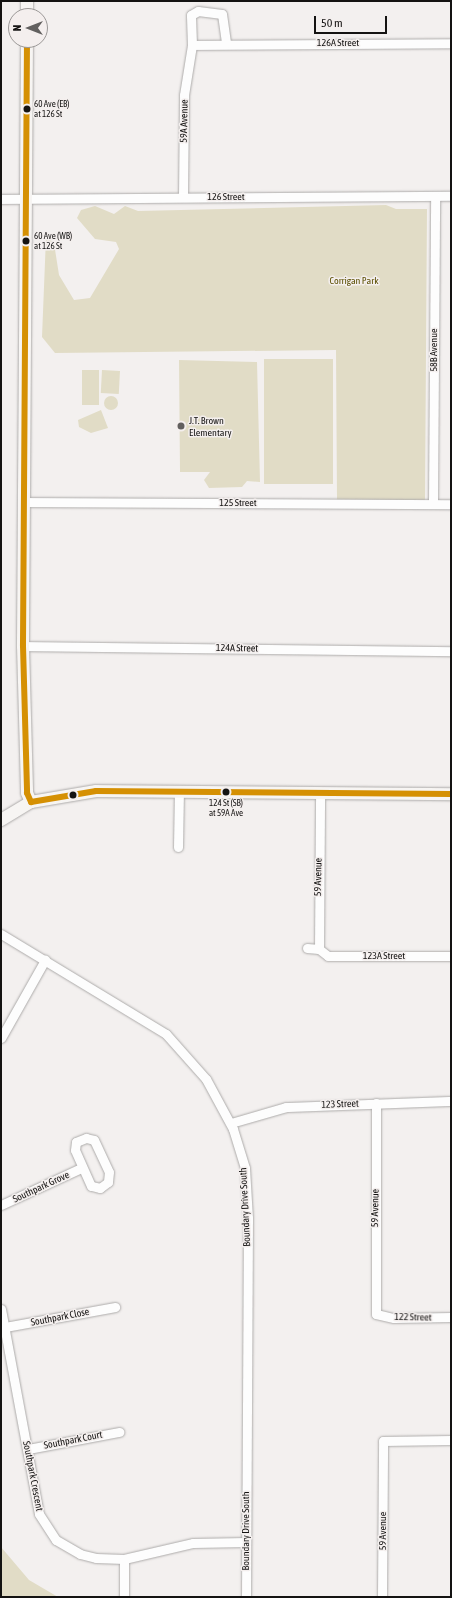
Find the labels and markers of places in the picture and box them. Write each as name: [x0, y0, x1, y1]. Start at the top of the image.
place label: 60 Ave (EB) at 126 St: [34, 99, 69, 120]
marker: 60 Ave (EB) at 126 St: [22, 104, 32, 114]
place label: 60 Ave (WB) at 126 St: [34, 231, 72, 252]
marker: 60 Ave (WB) at 126 St: [21, 236, 31, 246]
place label: J.T. Brown Elementary: [189, 414, 232, 438]
marker: J.T. Brown Elementary: [176, 421, 186, 431]
marker: 124 St (SB) at 59A Ave: [221, 787, 231, 797]
unlabelled marker: [68, 790, 78, 800]
place label: 124 St (SB) at 59A Ave: [209, 798, 243, 819]

